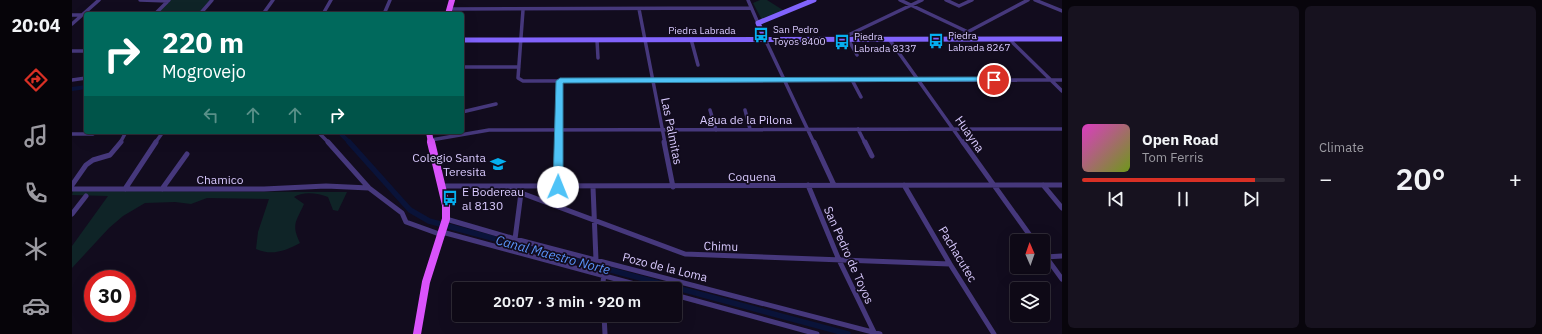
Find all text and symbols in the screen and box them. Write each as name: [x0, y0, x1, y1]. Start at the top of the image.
text: 20:04: [11, 14, 61, 37]
place label: San Pedro Toyos 8400: [773, 23, 825, 48]
text: 220 m: [162, 24, 244, 61]
street label: Piedra Labrada: [668, 24, 736, 37]
bus stop icon: San Pedro Toyos 8400: [752, 26, 770, 44]
icon: right: [96, 28, 148, 80]
place label: Piedra Labrada 8267: [948, 29, 1011, 54]
place label: Piedra Labrada 8337: [854, 30, 917, 55]
bus stop icon: Piedra Labrada 8267: [927, 32, 945, 50]
bus stop icon: Piedra Labrada 8337: [833, 33, 851, 51]
text: Mogrovejo: [162, 60, 246, 83]
pin: [977, 63, 1011, 97]
icon: directions: [22, 66, 50, 94]
icon: arrive: [983, 69, 1005, 91]
street label: Las Palmitas: [658, 96, 686, 166]
icon: left: [200, 104, 222, 126]
icon: ahead: [242, 104, 264, 126]
icon: ahead: [284, 104, 306, 126]
icon: right: [326, 104, 348, 126]
street label: Agua de la Pilona: [700, 112, 793, 127]
street label: Huayna: [952, 113, 988, 156]
icon: music: [22, 122, 50, 150]
text: Open Road: [1142, 130, 1219, 149]
text: Climate: [1319, 139, 1364, 156]
text: Tom Ferris: [1142, 149, 1204, 166]
place label: Colegio Santa Teresita: [412, 150, 487, 179]
school or university icon: Colegio Santa Teresita: [489, 155, 507, 173]
text: 20°: [1395, 159, 1446, 198]
text: −: [1319, 164, 1332, 193]
text: +: [1509, 164, 1522, 193]
position arrow: [537, 166, 579, 208]
street label: Coquena: [728, 169, 776, 184]
street label: Chamico: [197, 172, 244, 187]
icon: phone: [22, 179, 50, 207]
place label: E Bodereau al 8130: [462, 184, 524, 213]
icon: previous: [1105, 188, 1127, 210]
icon: pause: [1172, 188, 1194, 210]
icon: next: [1240, 188, 1262, 210]
bus stop icon: E Bodereau al 8130: [441, 189, 459, 207]
street label: San Pedro de Toyos: [821, 204, 877, 306]
street label: Pachacutec: [935, 223, 981, 285]
water label: Canal Maestro Norte: [494, 232, 612, 279]
north arrow: [1010, 234, 1050, 274]
map controls: [1010, 234, 1050, 322]
icon: climate: [22, 235, 50, 263]
street label: Chimu: [703, 238, 739, 254]
street label: Pozo de la Loma: [621, 249, 710, 285]
speed limit sign: 30: [84, 270, 136, 322]
button: layers: [1010, 282, 1050, 322]
icon: car: [22, 292, 50, 320]
text: 20:07 · 3 min · 920 m: [493, 292, 641, 311]

